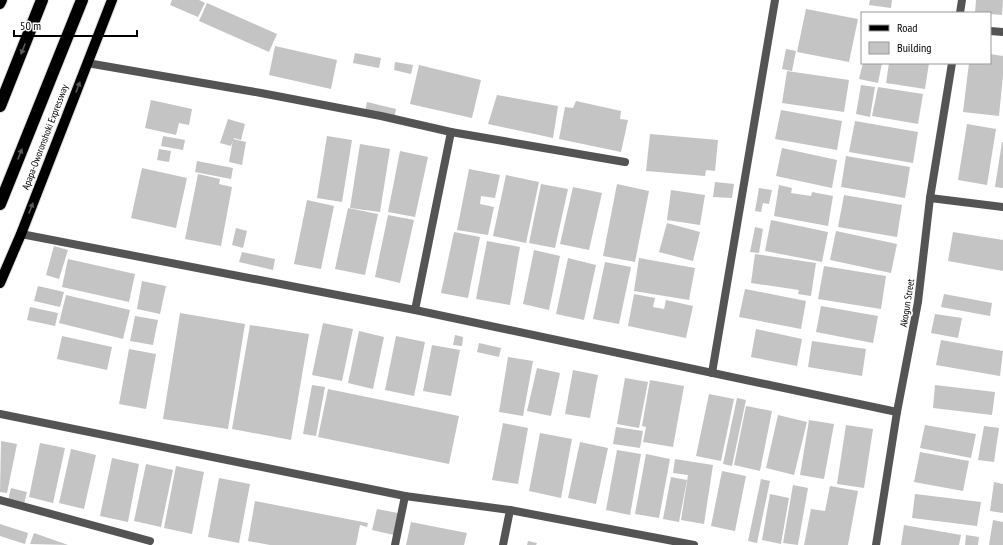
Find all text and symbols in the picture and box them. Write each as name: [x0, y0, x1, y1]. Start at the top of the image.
scale bar: [14, 12, 137, 38]
legend: [861, 12, 991, 64]
text: 50 m: [20, 18, 41, 33]
text: Road: [897, 20, 917, 35]
text: Building: [897, 40, 932, 55]
one-way arrow: [19, 44, 25, 56]
one-way arrow: [75, 80, 81, 92]
street label: Apapa-Oworonshoki Expressway: [19, 82, 71, 191]
one-way arrow: [17, 148, 23, 160]
one-way arrow: [28, 202, 34, 214]
street label: Akogun Street: [897, 278, 917, 328]

